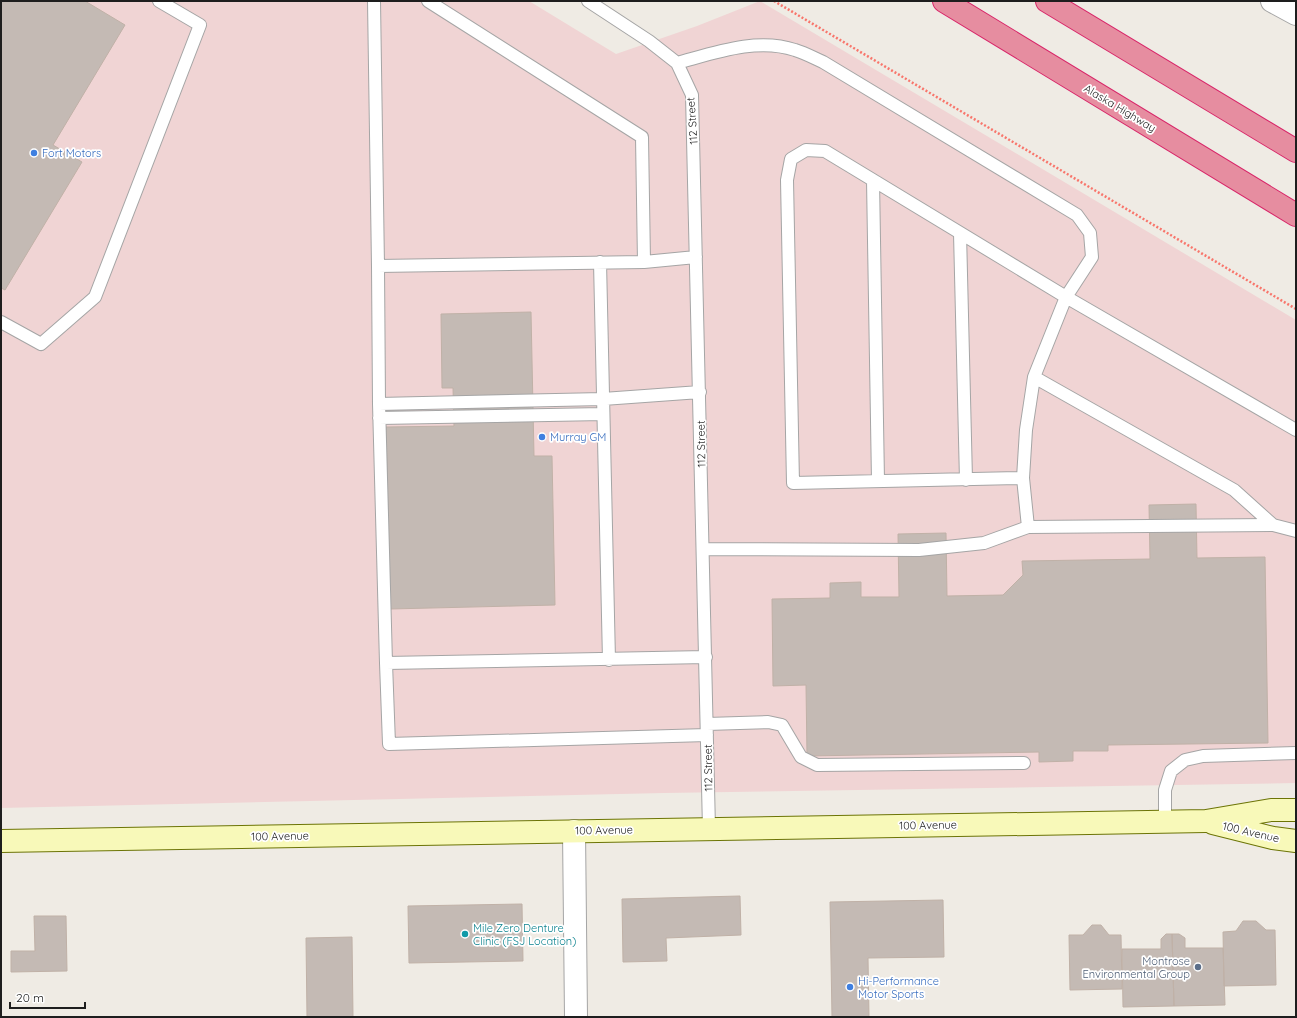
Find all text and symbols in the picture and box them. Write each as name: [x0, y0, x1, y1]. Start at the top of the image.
street label: Alaska Highway: [1081, 81, 1159, 135]
street label: 112 Street: [683, 97, 701, 145]
place label: Fort Motors: [42, 146, 101, 160]
marker: Fort Motors: [29, 148, 39, 158]
street label: 112 Street: [694, 420, 708, 468]
place label: Murray GM: [550, 430, 606, 444]
marker: Murray GM: [537, 432, 547, 442]
street label: 112 Street: [701, 744, 715, 792]
street label: 100 Avenue: [899, 817, 957, 833]
street label: 100 Avenue: [1221, 819, 1281, 845]
street label: 100 Avenue: [575, 822, 633, 838]
street label: 100 Avenue: [251, 828, 309, 844]
place label: Mile Zero Denture Clinic (FSJ Location): [473, 921, 576, 948]
marker: Mile Zero Denture Clinic (FSJ Location): [460, 929, 470, 939]
place label: Montrose Environmental Group: [1083, 954, 1190, 981]
marker: Montrose Environmental Group: [1193, 962, 1203, 972]
place label: Hi-Performance Motor Sports: [858, 974, 939, 1001]
marker: Hi-Performance Motor Sports: [845, 982, 855, 992]
scale bar: [10, 984, 85, 1010]
text: 20 m: [16, 990, 44, 1005]

